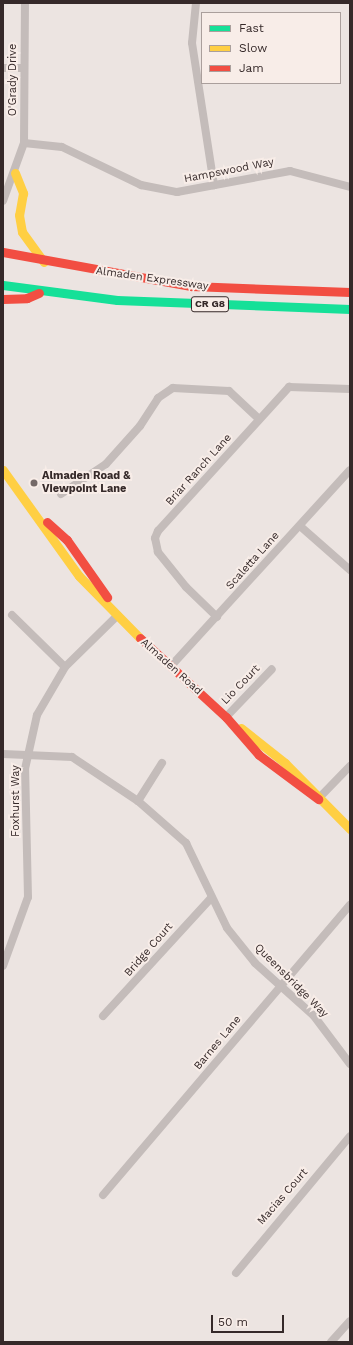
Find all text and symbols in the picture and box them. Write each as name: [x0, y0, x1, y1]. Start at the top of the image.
legend: [201, 12, 341, 84]
text: Fast: [239, 21, 264, 35]
text: Slow: [239, 41, 267, 55]
street label: O'Grady Drive: [6, 43, 20, 117]
text: Jam: [239, 61, 264, 75]
street label: Hampswood Way: [183, 156, 275, 186]
street label: Almaden Expressway: [95, 265, 209, 293]
road number: CR G8: [190, 296, 230, 312]
street label: Briar Ranch Lane: [163, 431, 235, 509]
place label: Almaden Road & Viewpoint Lane: [42, 470, 130, 496]
marker: Almaden Road & Viewpoint Lane: [29, 478, 39, 488]
street label: Scaletta Lane: [224, 529, 282, 593]
street label: Almaden Road: [138, 636, 204, 698]
street label: Lio Court: [219, 663, 263, 707]
street label: Foxhurst Way: [9, 765, 23, 837]
street label: Bridge Court: [122, 920, 176, 980]
street label: Queensbridge Way: [251, 941, 331, 1021]
street label: Barnes Lane: [192, 1013, 244, 1073]
street label: Macias Court: [255, 1166, 311, 1228]
scale bar: [213, 1307, 286, 1333]
text: 50 m: [218, 1315, 248, 1329]

